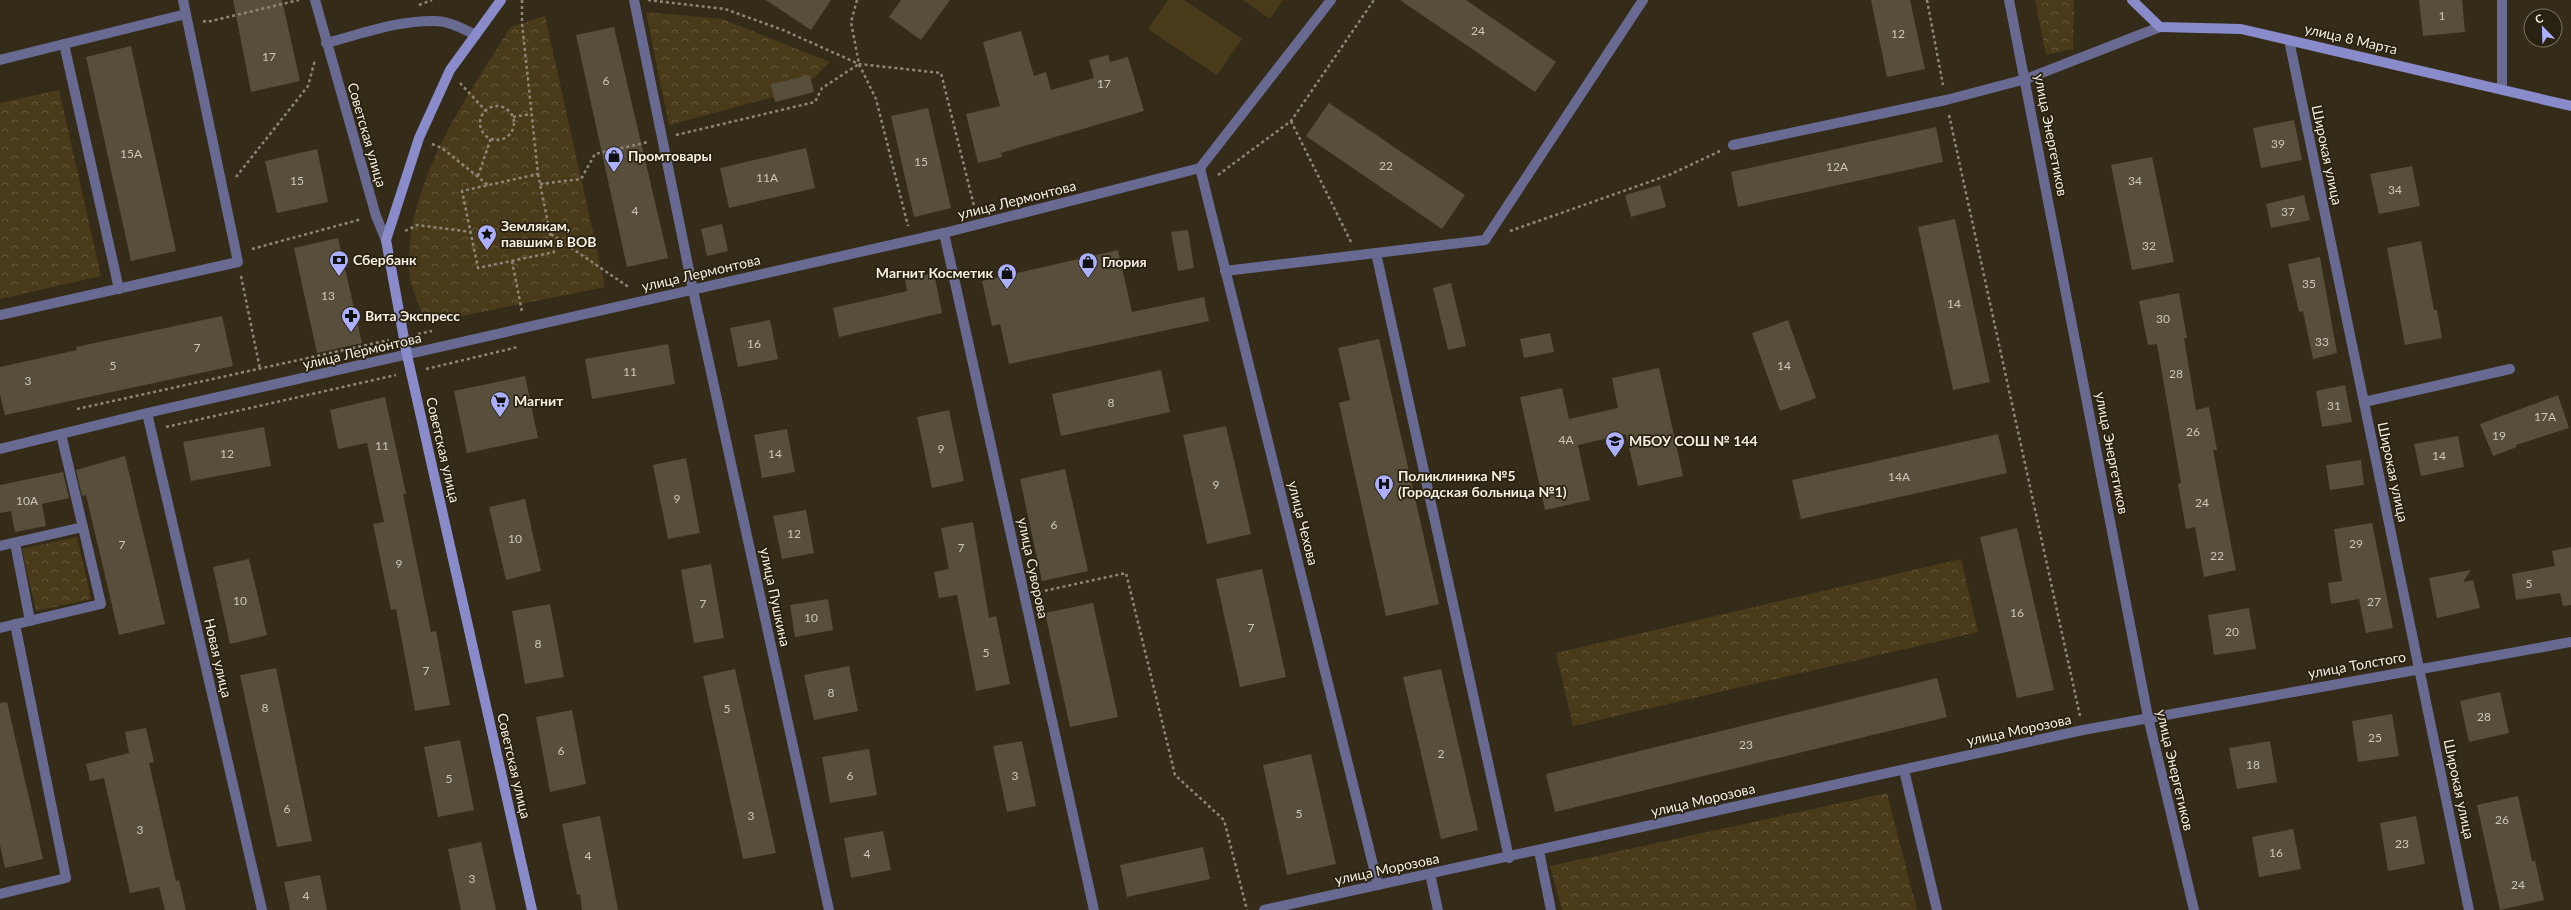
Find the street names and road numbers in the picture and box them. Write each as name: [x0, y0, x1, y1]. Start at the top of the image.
street label: улица 8 Марта: [2303, 20, 2399, 57]
street label: улица Энергетиков: [2031, 72, 2072, 197]
street label: Советская улица: [344, 81, 391, 189]
street label: Широкая улица: [2309, 103, 2346, 206]
street label: улица Лермонтова: [956, 177, 1078, 222]
street label: улица Лермонтова: [640, 251, 762, 294]
street label: улица Лермонтова: [301, 329, 423, 372]
street label: улица Энергетиков: [2092, 390, 2133, 515]
street label: Советская улица: [423, 395, 464, 504]
street label: Широкая улица: [2375, 420, 2412, 523]
street label: улица Чехова: [1285, 479, 1322, 567]
street label: улица Суворова: [1014, 516, 1052, 620]
street label: улица Пушкина: [757, 546, 794, 648]
street label: Новая улица: [201, 616, 236, 699]
street label: улица Толстого: [2307, 648, 2407, 681]
street label: улица Энергетиков: [2153, 708, 2198, 832]
street label: улица Морозова: [1965, 710, 2073, 749]
street label: Советская улица: [494, 711, 535, 820]
street label: Широкая улица: [2441, 737, 2478, 840]
street label: улица Морозова: [1649, 779, 1757, 820]
street label: улица Морозова: [1333, 849, 1441, 888]

